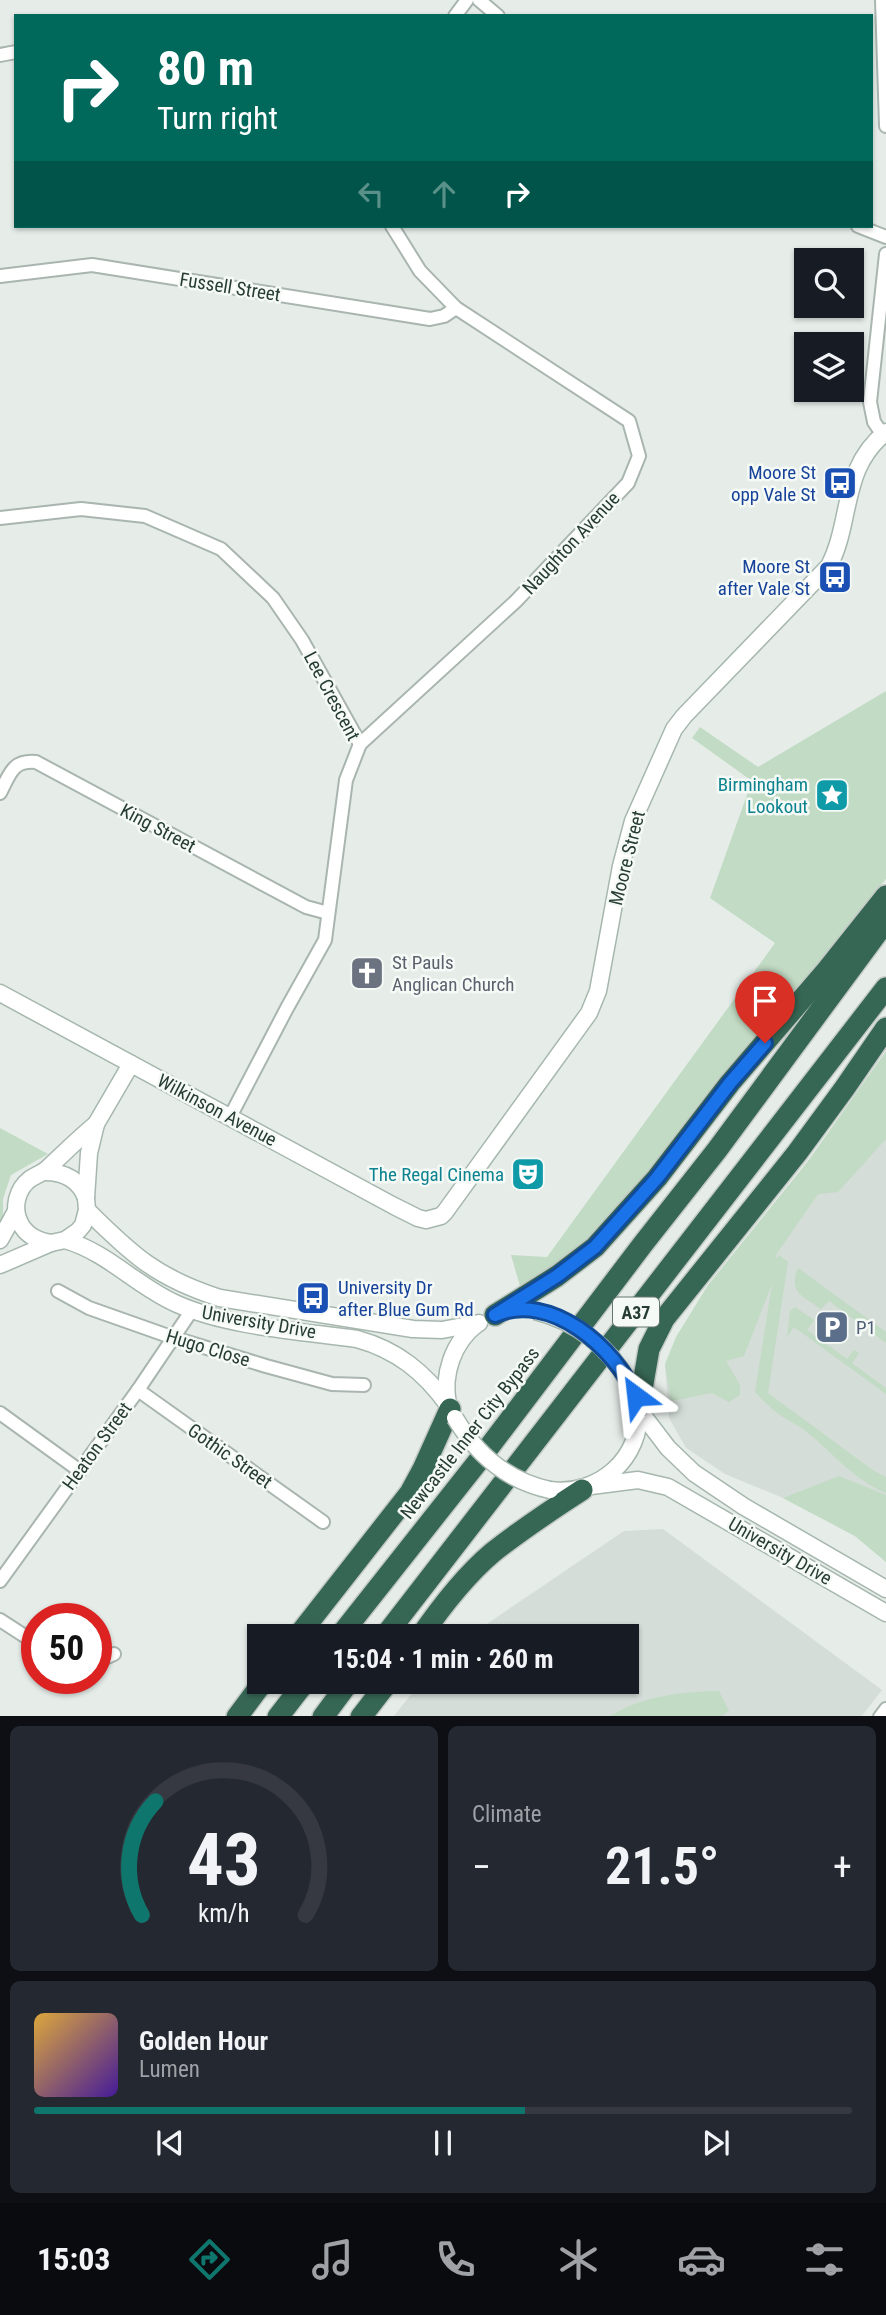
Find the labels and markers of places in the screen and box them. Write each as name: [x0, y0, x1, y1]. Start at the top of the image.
place label: Moore St opp Vale St: [731, 461, 816, 506]
bus stop icon: Moore St opp Vale St: [821, 464, 859, 502]
place label: Moore St after Vale St: [718, 555, 810, 600]
bus stop icon: Moore St after Vale St: [816, 558, 854, 596]
place label: Birmingham Lookout: [718, 773, 808, 818]
place icon: Birmingham Lookout: [813, 776, 851, 814]
place label: St Pauls Anglican Church: [392, 951, 514, 996]
church icon: St Pauls Anglican Church: [348, 954, 386, 992]
pin: [735, 971, 795, 1043]
theatre icon: The Regal Cinema: [509, 1155, 547, 1193]
place label: The Regal Cinema: [369, 1163, 504, 1186]
place label: University Dr after Blue Gum Rd: [338, 1276, 474, 1321]
bus stop icon: University Dr after Blue Gum Rd: [294, 1279, 332, 1317]
parking icon: P1: [813, 1308, 851, 1346]
place label: P1: [856, 1316, 876, 1339]

